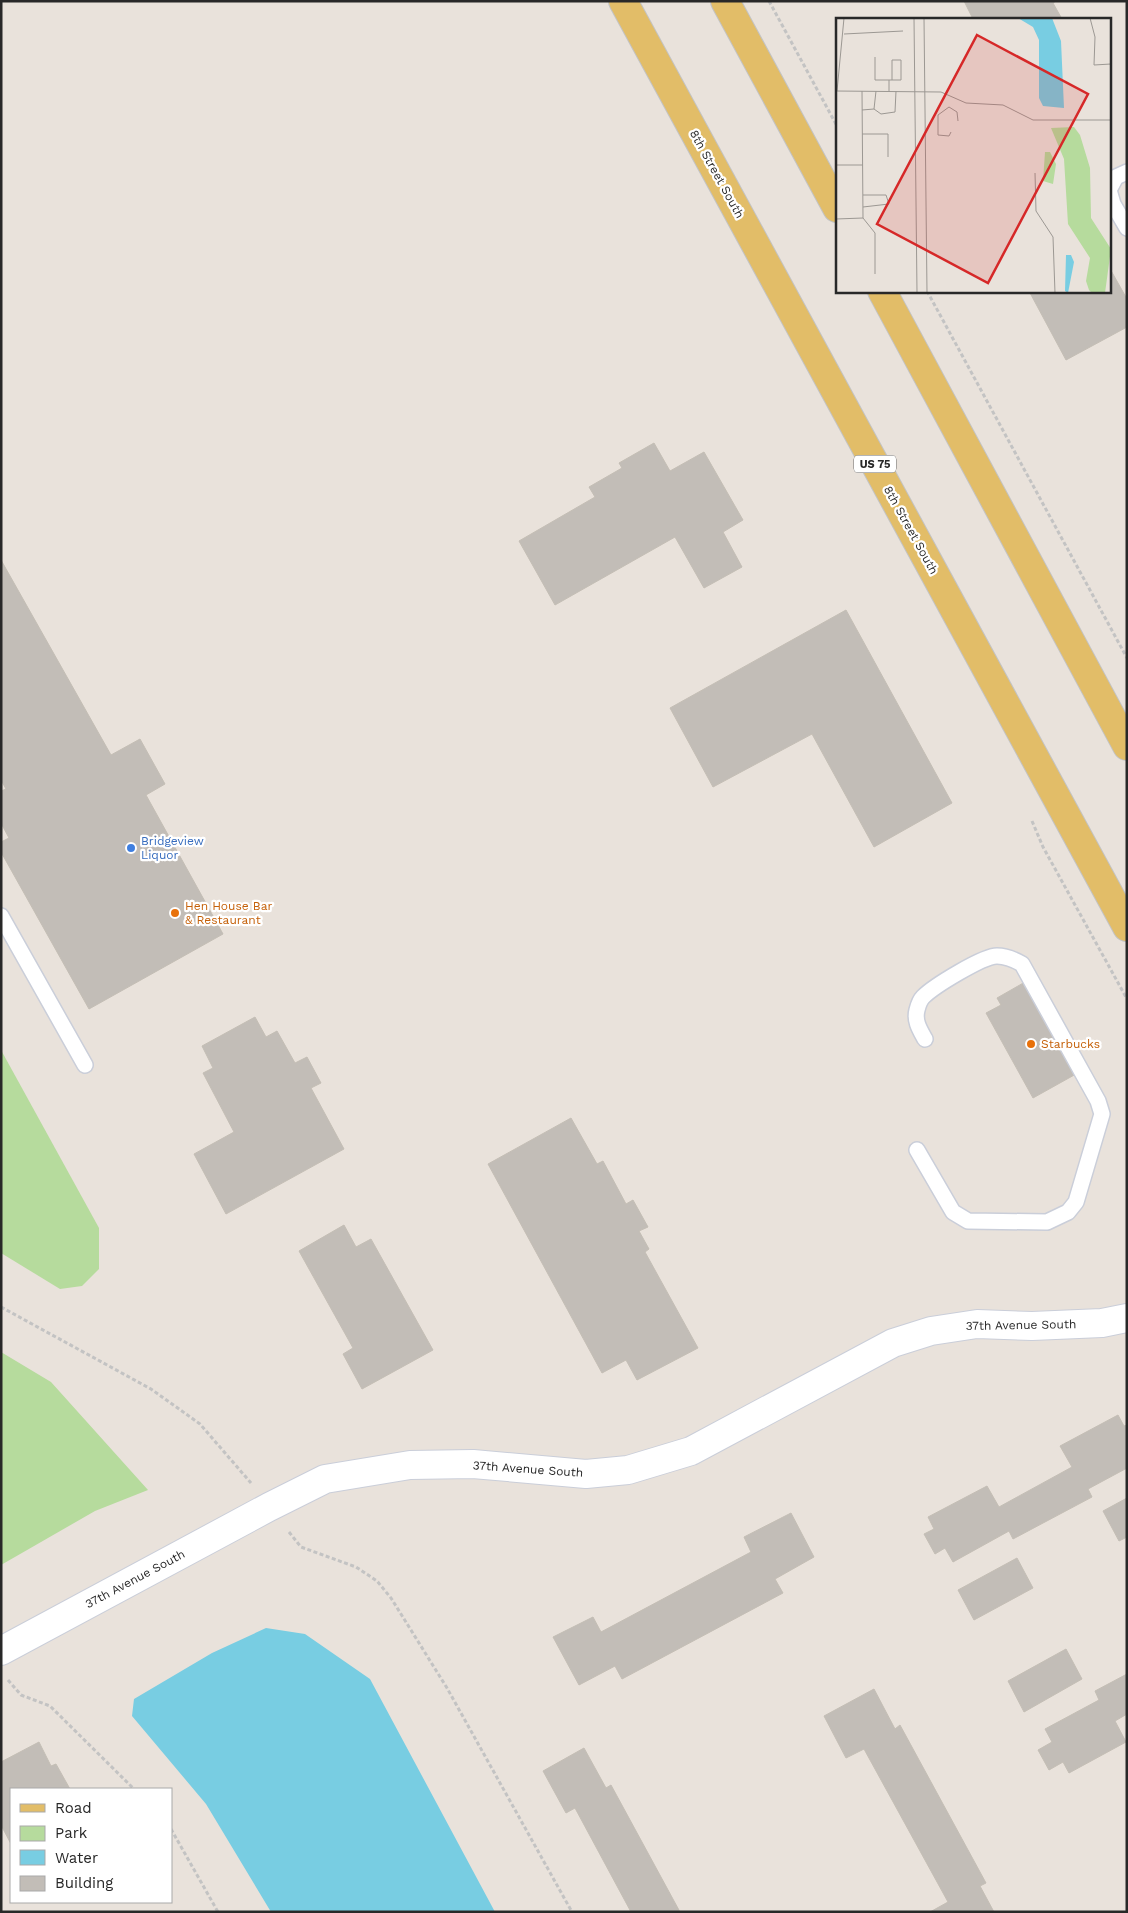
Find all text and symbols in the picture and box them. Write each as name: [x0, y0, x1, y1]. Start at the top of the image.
inset map: [836, 18, 1110, 292]
street label: 8th Street South: [687, 127, 747, 221]
road number: US 75: [854, 456, 896, 472]
street label: 8th Street South: [881, 483, 941, 577]
place label: Bridgeview Liquor: [141, 834, 204, 862]
marker: Bridgeview Liquor: [125, 842, 137, 854]
place label: Hen House Bar & Restaurant: [185, 899, 272, 927]
marker: Hen House Bar & Restaurant: [169, 907, 181, 919]
place label: Starbucks: [1041, 1037, 1100, 1051]
marker: Starbucks: [1025, 1038, 1037, 1050]
street label: 37th Avenue South: [966, 1317, 1076, 1333]
street label: 37th Avenue South: [472, 1458, 584, 1480]
street label: 37th Avenue South: [83, 1547, 187, 1611]
legend: [10, 1788, 172, 1903]
text: Road: [55, 1799, 92, 1817]
text: Park: [55, 1824, 88, 1842]
text: Water: [55, 1849, 98, 1867]
text: Building: [55, 1874, 113, 1892]

